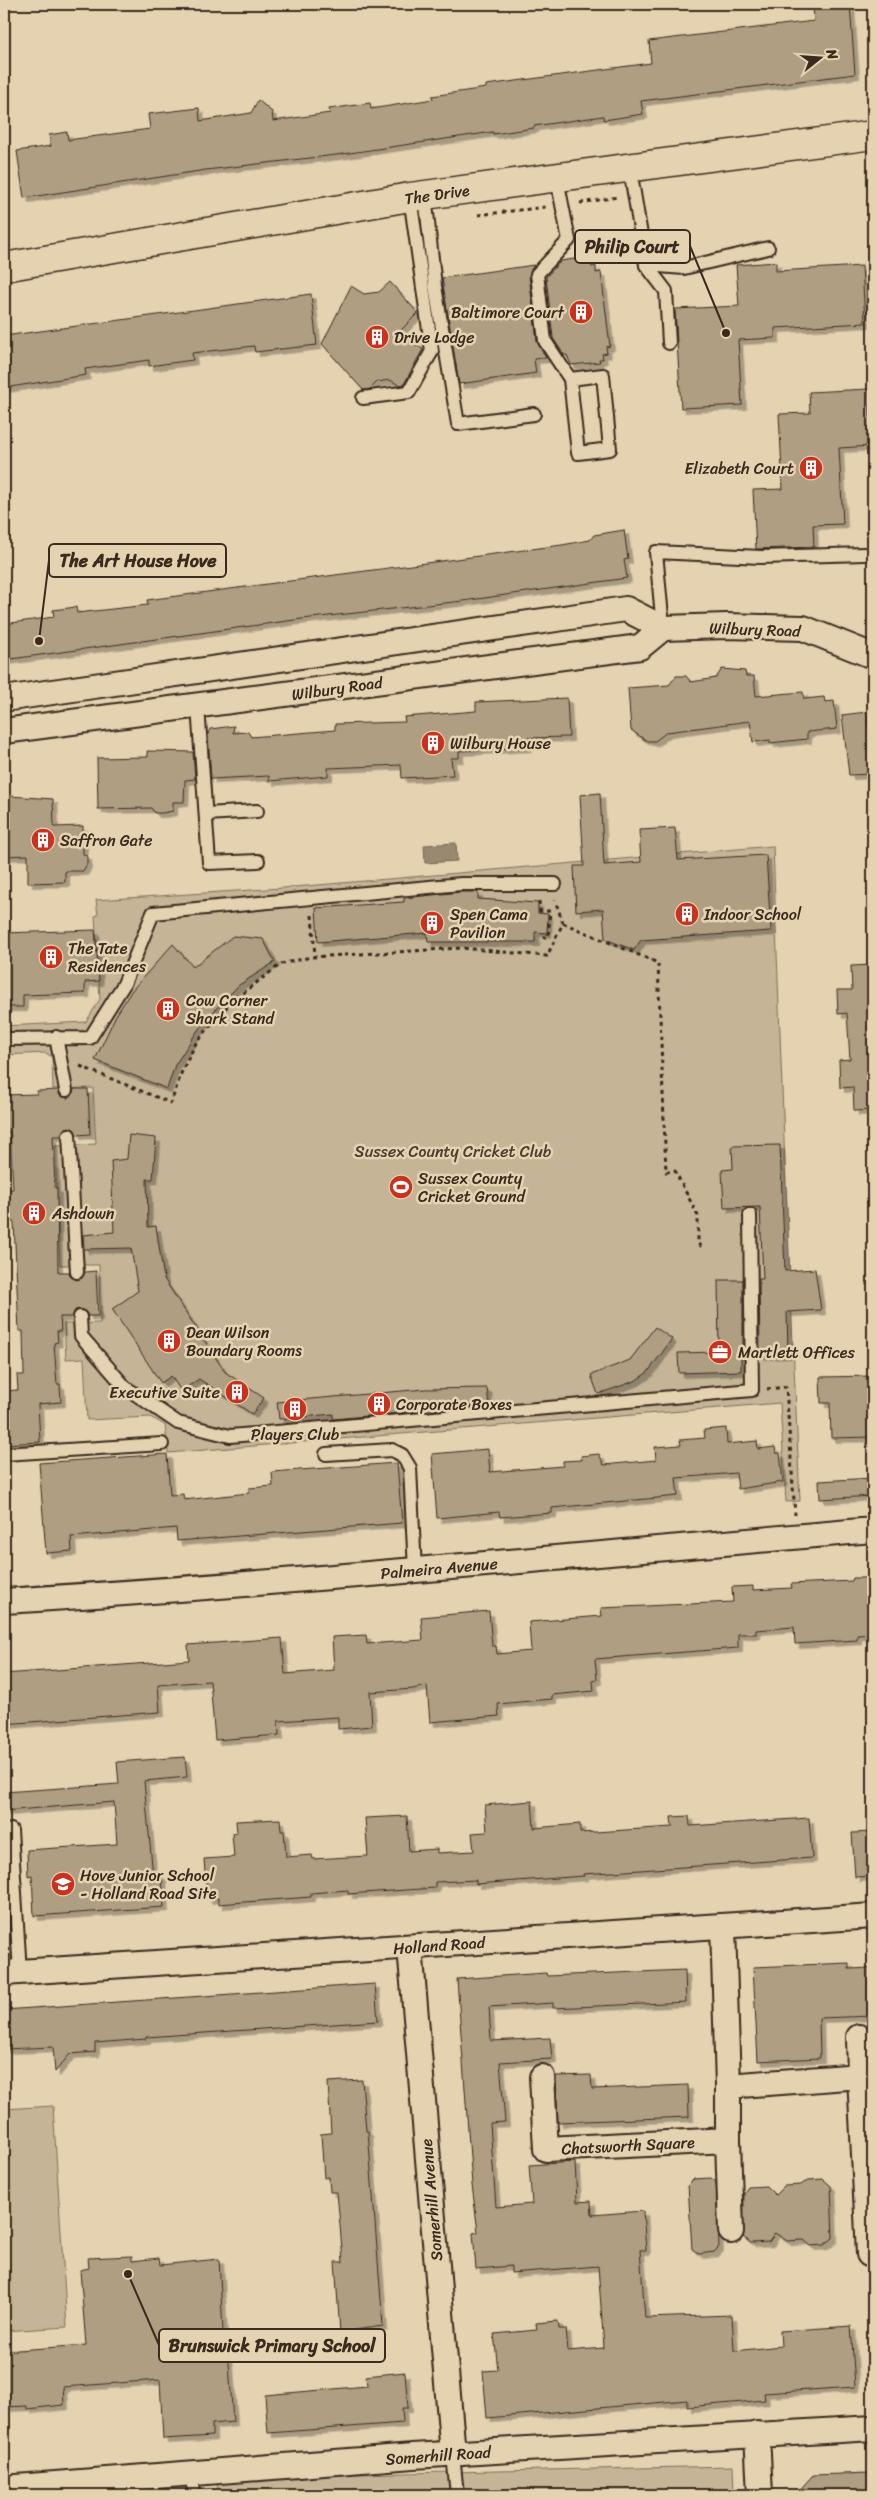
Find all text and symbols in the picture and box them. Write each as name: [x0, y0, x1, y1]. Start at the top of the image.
north arrow: [794, 32, 844, 82]
text: N: [818, 45, 845, 63]
street label: The Drive: [403, 176, 472, 213]
callout: Philip Court: [575, 230, 690, 263]
text: Philip Court: [585, 231, 679, 263]
place label: Baltimore Court: [451, 298, 565, 327]
building icon: Baltimore Court: [568, 299, 594, 325]
place label: Drive Lodge: [394, 323, 474, 352]
building icon: Drive Lodge: [364, 324, 390, 350]
place label: Elizabeth Court: [684, 454, 794, 483]
building icon: Elizabeth Court: [798, 455, 824, 481]
callout: The Art House Hove: [49, 544, 226, 577]
text: The Art House Hove: [59, 545, 217, 577]
street label: Wilbury Road: [709, 613, 803, 646]
street label: Wilbury Road: [290, 668, 386, 709]
place label: Wilbury House: [450, 729, 551, 758]
building icon: Wilbury House: [420, 730, 446, 756]
place label: Saffron Gate: [60, 826, 152, 855]
building icon: Saffron Gate: [30, 827, 56, 853]
place label: Spen Cama Pavilion: [450, 900, 528, 947]
place label: Indoor School: [703, 900, 802, 929]
building icon: Indoor School: [674, 901, 700, 927]
building icon: Spen Cama Pavilion: [419, 910, 445, 936]
place label: The Tate Residences: [68, 934, 147, 981]
building icon: The Tate Residences: [38, 944, 64, 970]
place label: Cow Corner Shark Stand: [186, 986, 275, 1033]
building icon: Cow Corner Shark Stand: [155, 996, 181, 1022]
park label: Sussex County Cricket Club: [355, 1137, 552, 1166]
place label: Sussex County Cricket Ground: [418, 1164, 527, 1211]
sports icon: Sussex County Cricket Ground: [388, 1174, 414, 1200]
place label: Ashdown: [51, 1199, 115, 1228]
building icon: Ashdown: [21, 1200, 47, 1226]
place label: Dean Wilson Boundary Rooms: [186, 1318, 302, 1365]
building icon: Dean Wilson Boundary Rooms: [156, 1328, 182, 1354]
place label: Martlett Offices: [738, 1338, 855, 1367]
office icon: Martlett Offices: [707, 1339, 733, 1365]
place label: Executive Suite: [109, 1378, 220, 1407]
building icon: Executive Suite: [224, 1379, 250, 1405]
place label: Corporate Boxes: [396, 1390, 512, 1419]
building icon: Corporate Boxes: [366, 1391, 392, 1417]
building icon: Players Club: [282, 1396, 308, 1422]
place label: Players Club: [251, 1420, 340, 1449]
street label: Palmeira Avenue: [379, 1549, 499, 1588]
place label: Hove Junior School - Holland Road Site: [80, 1861, 217, 1908]
school or university icon: Hove Junior School - Holland Road Site: [50, 1871, 76, 1897]
street label: Holland Road: [392, 1928, 487, 1963]
street label: Chatsworth Square: [561, 2128, 696, 2163]
street label: Somerhill Avenue: [412, 2137, 451, 2262]
callout: Brunswick Primary School: [159, 2329, 385, 2362]
text: Brunswick Primary School: [169, 2330, 376, 2362]
street label: Somerhill Road: [384, 2437, 493, 2474]

